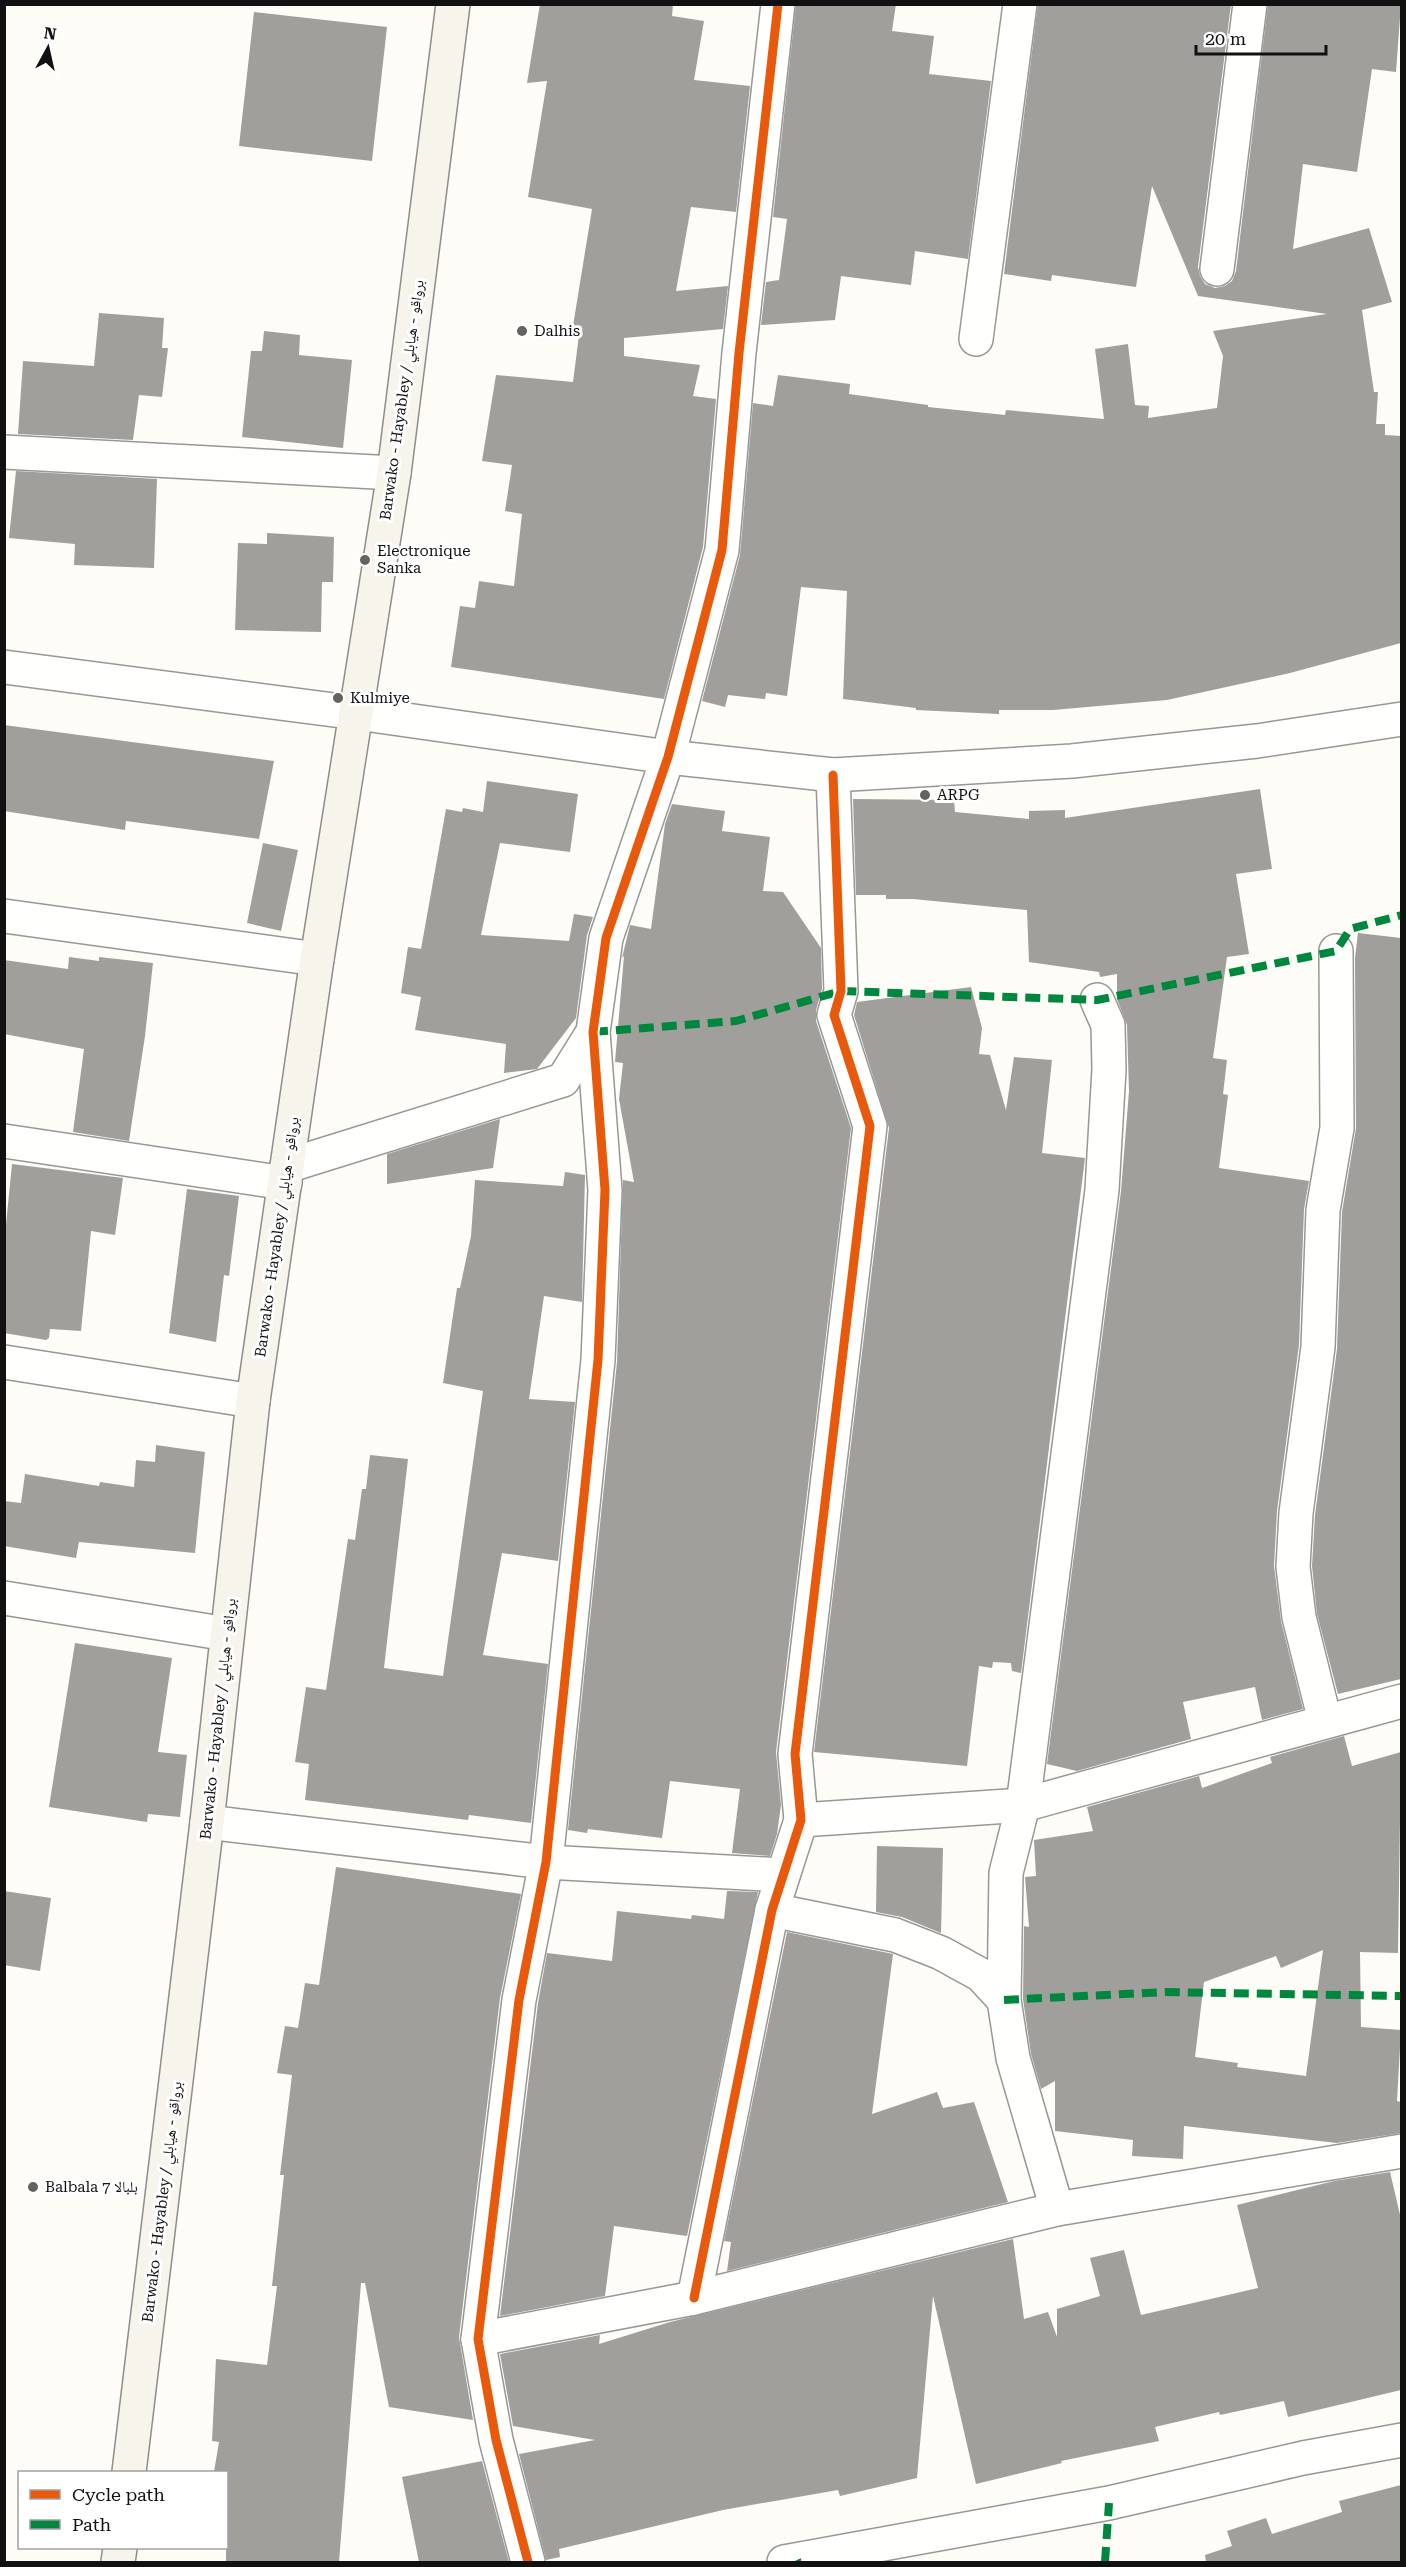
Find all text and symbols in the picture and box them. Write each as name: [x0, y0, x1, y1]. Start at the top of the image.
north arrow: [18, 18, 78, 78]
scale bar: [1196, 18, 1326, 56]
text: N: [43, 23, 57, 44]
text: 20 m: [1205, 28, 1246, 49]
street label: Barwako - Hayabley / برواقو - هيابلي: [376, 279, 431, 522]
place label: Dalhis: [534, 322, 580, 340]
marker: Dalhis: [515, 324, 529, 338]
place label: Electronique Sanka: [377, 542, 470, 577]
marker: Electronique Sanka: [358, 553, 372, 567]
place label: Kulmiye: [350, 689, 410, 707]
marker: Kulmiye: [331, 691, 345, 705]
place label: ARPG: [937, 786, 980, 804]
marker: ARPG: [918, 788, 932, 802]
street label: Barwako - Hayabley / برواقو - هيابلي: [251, 1116, 306, 1359]
street label: Barwako - Hayabley / برواقو - هيابلي: [196, 1597, 242, 1841]
street label: Barwako - Hayabley / برواقو - هيابلي: [138, 2081, 189, 2324]
place label: Balbala 7 بلبالا: [45, 2178, 138, 2196]
marker: Balbala 7 بلبالا: [26, 2180, 40, 2194]
legend: [18, 2471, 228, 2549]
text: Cycle path: [72, 2484, 165, 2505]
text: Path: [72, 2514, 111, 2535]

